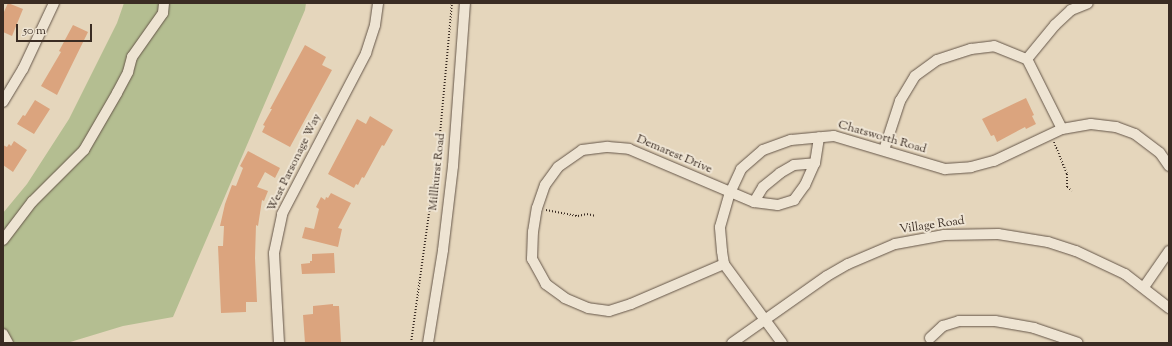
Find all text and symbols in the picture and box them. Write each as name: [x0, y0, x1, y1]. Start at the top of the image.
scale bar: [18, 16, 94, 42]
text: 50 m: [23, 22, 46, 40]
street label: West Parsonage Way: [265, 112, 325, 214]
street label: Chatsworth Road: [836, 118, 928, 158]
street label: Millhurst Road: [427, 133, 449, 211]
street label: Demarest Drive: [634, 133, 714, 177]
street label: Village Road: [899, 214, 965, 238]

